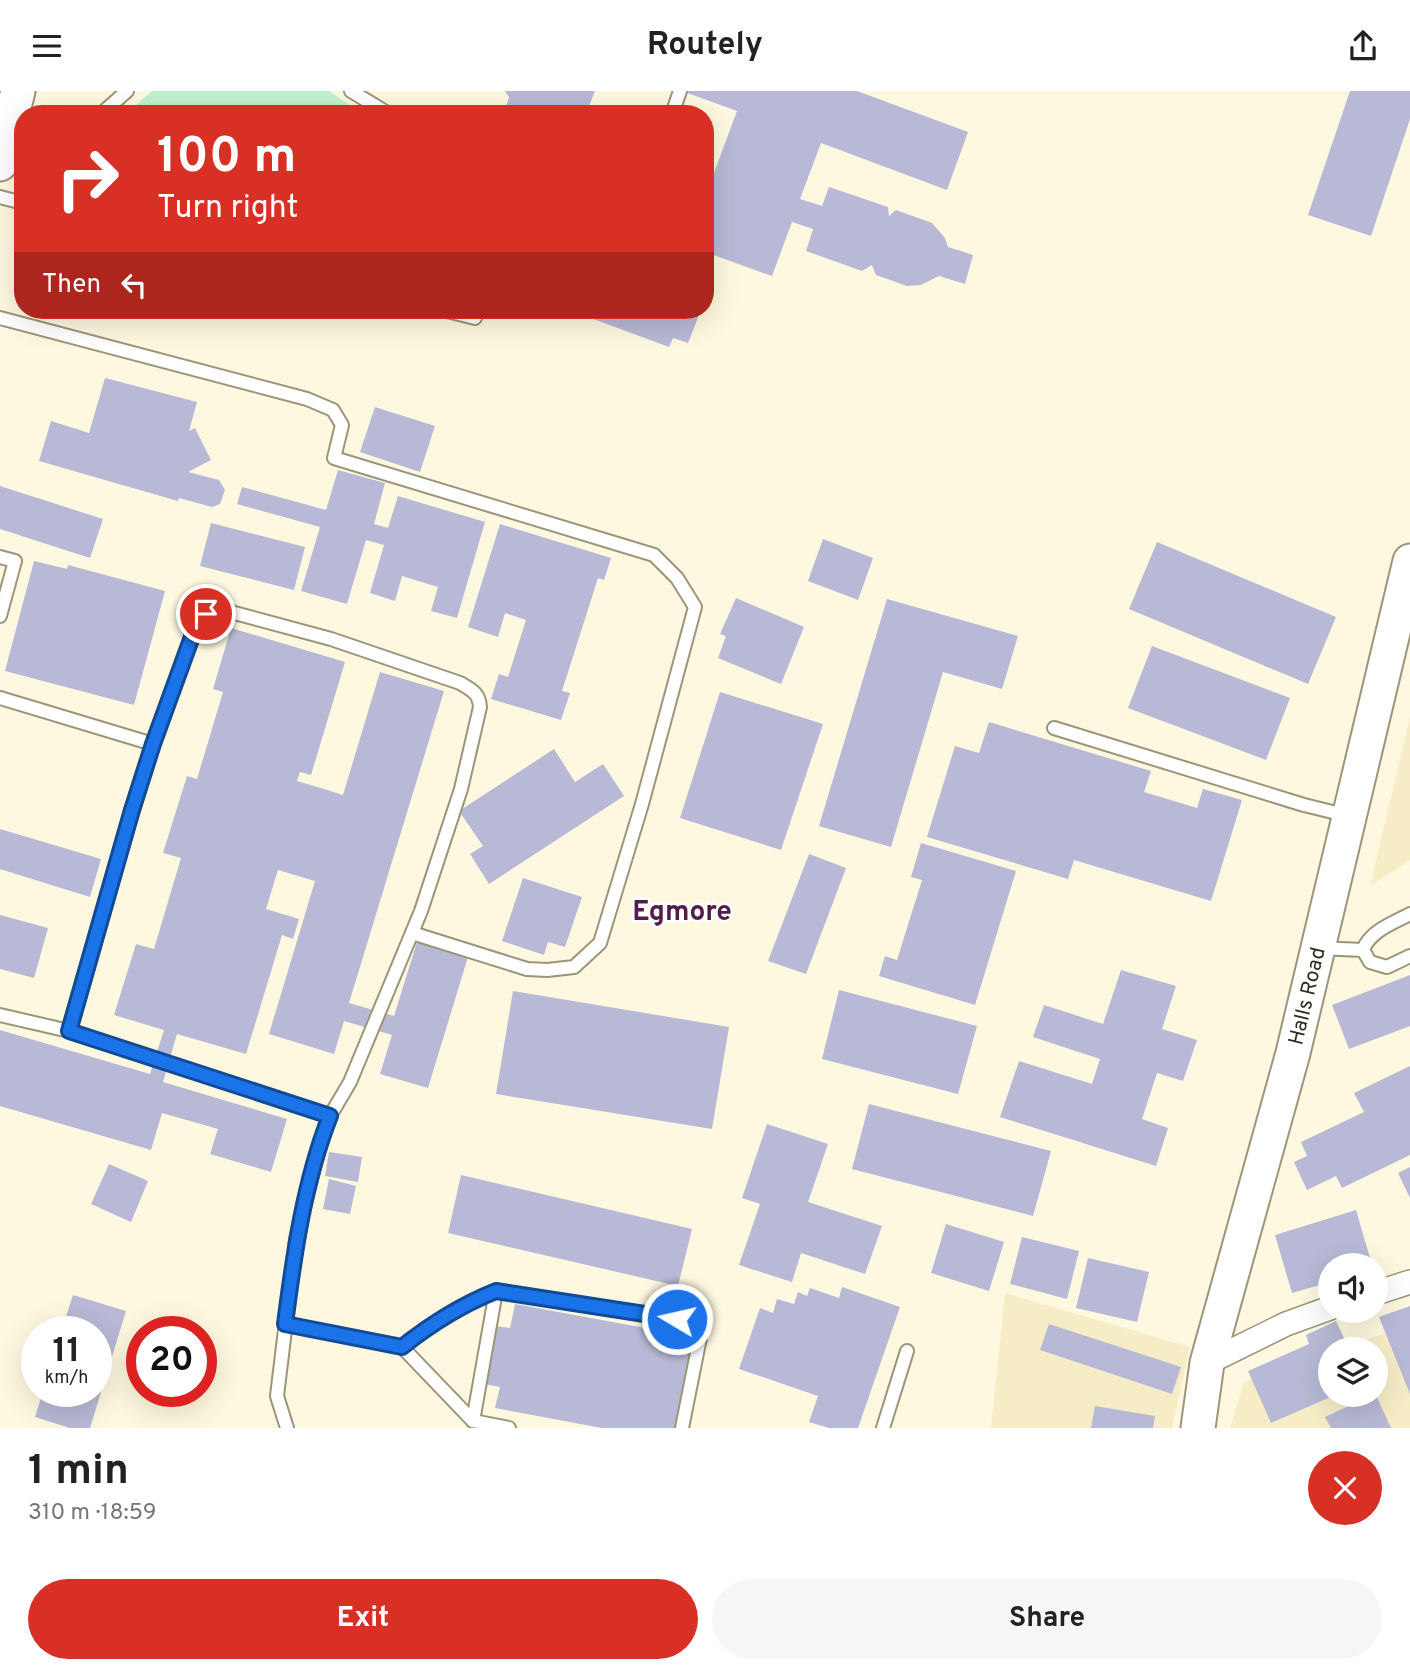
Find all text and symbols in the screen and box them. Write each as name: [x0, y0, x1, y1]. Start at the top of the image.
text: Routely: [647, 26, 763, 66]
icon: menu: [28, 27, 66, 65]
icon: share: [1344, 27, 1382, 65]
text: 100 m: [157, 128, 296, 190]
icon: right: [42, 133, 133, 224]
text: Turn right: [157, 189, 299, 229]
icon: left: [115, 266, 153, 304]
text: Then: [42, 269, 101, 302]
pin: [176, 584, 236, 644]
icon: arrive: [187, 595, 225, 633]
district label: Egmore: [632, 895, 732, 931]
street label: Halls Road: [1283, 945, 1333, 1048]
map controls: [1318, 1253, 1388, 1407]
button: sound: [1318, 1253, 1388, 1323]
position arrow: [640, 1282, 714, 1356]
speed limit sign: 20: [126, 1316, 217, 1407]
text: 11: [53, 1330, 81, 1374]
button: layers: [1318, 1337, 1388, 1407]
text: km/h: [45, 1367, 88, 1390]
text: 1 min: [28, 1446, 129, 1499]
button: close: [1308, 1451, 1382, 1525]
text: 310 m · 18:59: [28, 1499, 156, 1528]
button: Exit: [28, 1579, 698, 1659]
button: Share: [712, 1579, 1382, 1659]

